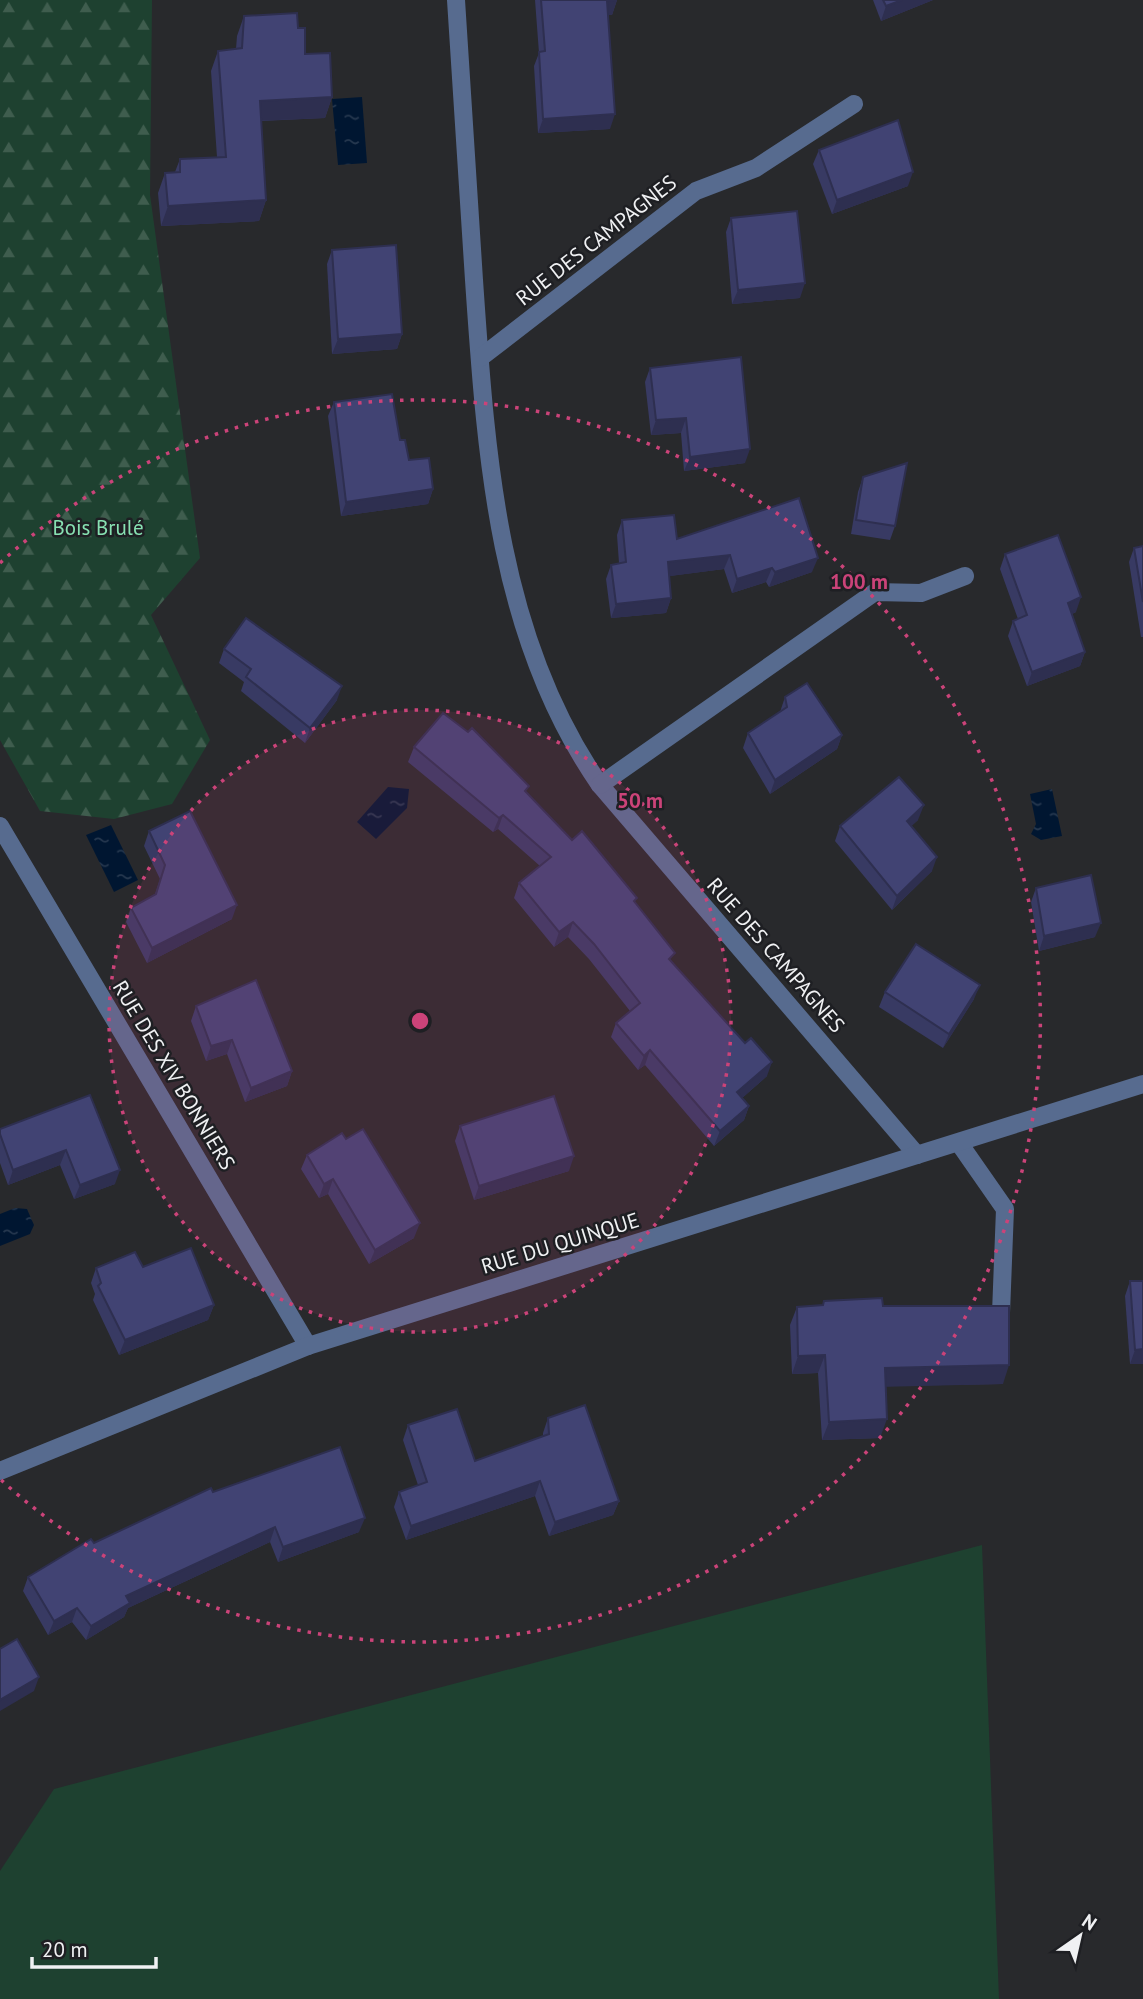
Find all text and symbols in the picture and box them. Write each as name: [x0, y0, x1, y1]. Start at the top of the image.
street label: RUE DES CAMPAGNES: [510, 169, 682, 311]
park label: Bois Brulé: [52, 514, 144, 541]
text: 100 m: [830, 568, 888, 595]
text: 50 m: [617, 787, 663, 814]
street label: RUE DES CAMPAGNES: [701, 872, 851, 1038]
street label: RUE DES XIV BONNIERS: [107, 975, 241, 1175]
centre of rings: [408, 1009, 432, 1033]
street label: RUE DU QUINQUE: [478, 1206, 642, 1280]
north arrow: [1045, 1901, 1115, 1971]
text: N: [1078, 1908, 1101, 1935]
scale bar: [32, 1926, 156, 1970]
text: 20 m: [42, 1936, 88, 1963]

